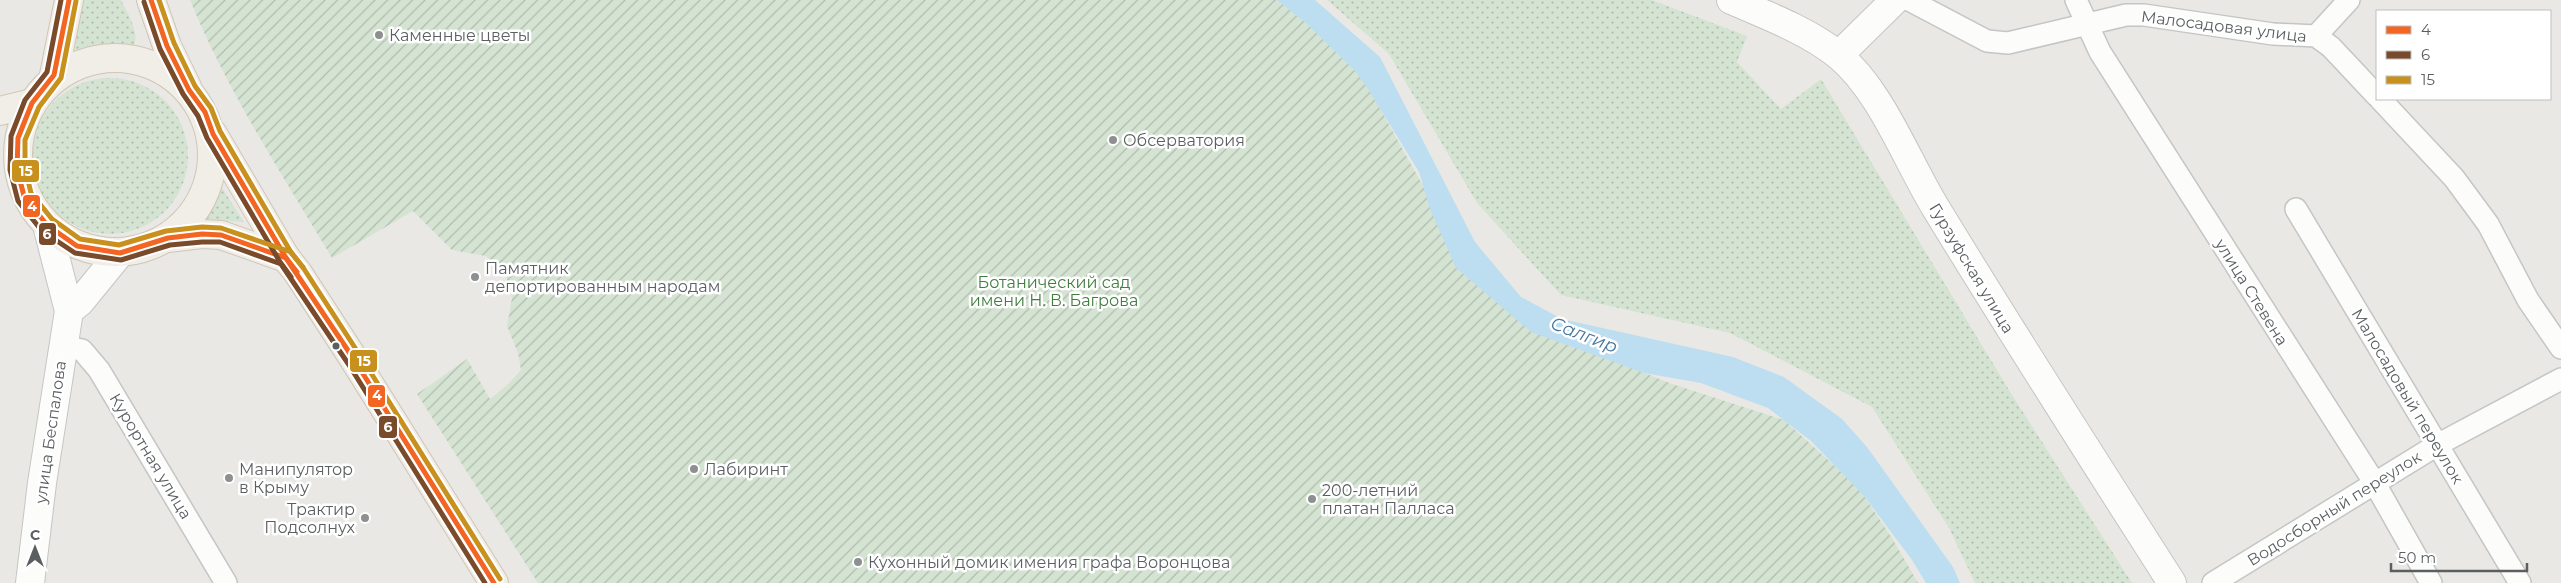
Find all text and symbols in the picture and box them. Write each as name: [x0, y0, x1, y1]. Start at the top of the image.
street label: Малосадовая улица: [2140, 7, 2308, 46]
legend: [2376, 10, 2551, 100]
text: 4: [2421, 20, 2431, 39]
place label: Каменные цветы: [389, 26, 530, 45]
marker: Каменные цветы: [373, 29, 385, 41]
text: 6: [2421, 45, 2430, 64]
text: 15: [2421, 70, 2435, 89]
place label: Обсерватория: [1123, 131, 1245, 150]
marker: Обсерватория: [1107, 134, 1119, 146]
line badge: 15: [11, 159, 40, 183]
text: 15: [19, 162, 33, 180]
line badge: 4: [22, 194, 41, 218]
text: 4: [27, 197, 37, 215]
street label: Гурзуфская улица: [1925, 200, 2018, 337]
line badge: 6: [38, 222, 57, 246]
text: 6: [43, 225, 52, 243]
street label: улица Стевена: [2211, 235, 2292, 349]
place label: Памятник депортированным народам: [485, 259, 720, 296]
marker: Памятник депортированным народам: [469, 271, 481, 283]
park label: Ботанический сад имени Н. В. Багрова: [970, 273, 1138, 310]
street label: Малосадовый переулок: [2348, 305, 2468, 488]
water label: Салгир: [1547, 312, 1621, 358]
unlabelled marker: [331, 341, 341, 351]
line badge: 15: [349, 349, 378, 373]
text: 15: [357, 352, 371, 370]
street label: улица Беспалова: [31, 359, 70, 506]
line badge: 4: [367, 384, 386, 408]
text: 4: [372, 386, 382, 404]
street label: Курортная улица: [106, 390, 196, 522]
line badge: 6: [378, 415, 398, 439]
text: 6: [384, 418, 393, 436]
street label: Водосборный переулок: [2244, 447, 2425, 570]
place label: Манипулятор в Крыму: [239, 460, 353, 497]
place label: Лабиринт: [704, 460, 788, 479]
marker: Лабиринт: [688, 463, 700, 475]
marker: Манипулятор в Крыму: [223, 472, 235, 484]
place label: 200-летний платан Палласа: [1322, 481, 1455, 518]
marker: 200-летний платан Палласа: [1306, 493, 1318, 505]
place label: Трактир Подсолнух: [264, 500, 356, 537]
marker: Трактир Подсолнух: [359, 512, 371, 524]
north arrow: [10, 523, 60, 573]
text: С: [30, 526, 40, 544]
scale bar: [2391, 540, 2527, 572]
text: 50 m: [2398, 548, 2436, 567]
place label: Кухонный домик имения графа Воронцова: [868, 553, 1230, 572]
marker: Кухонный домик имения графа Воронцова: [852, 556, 864, 568]

